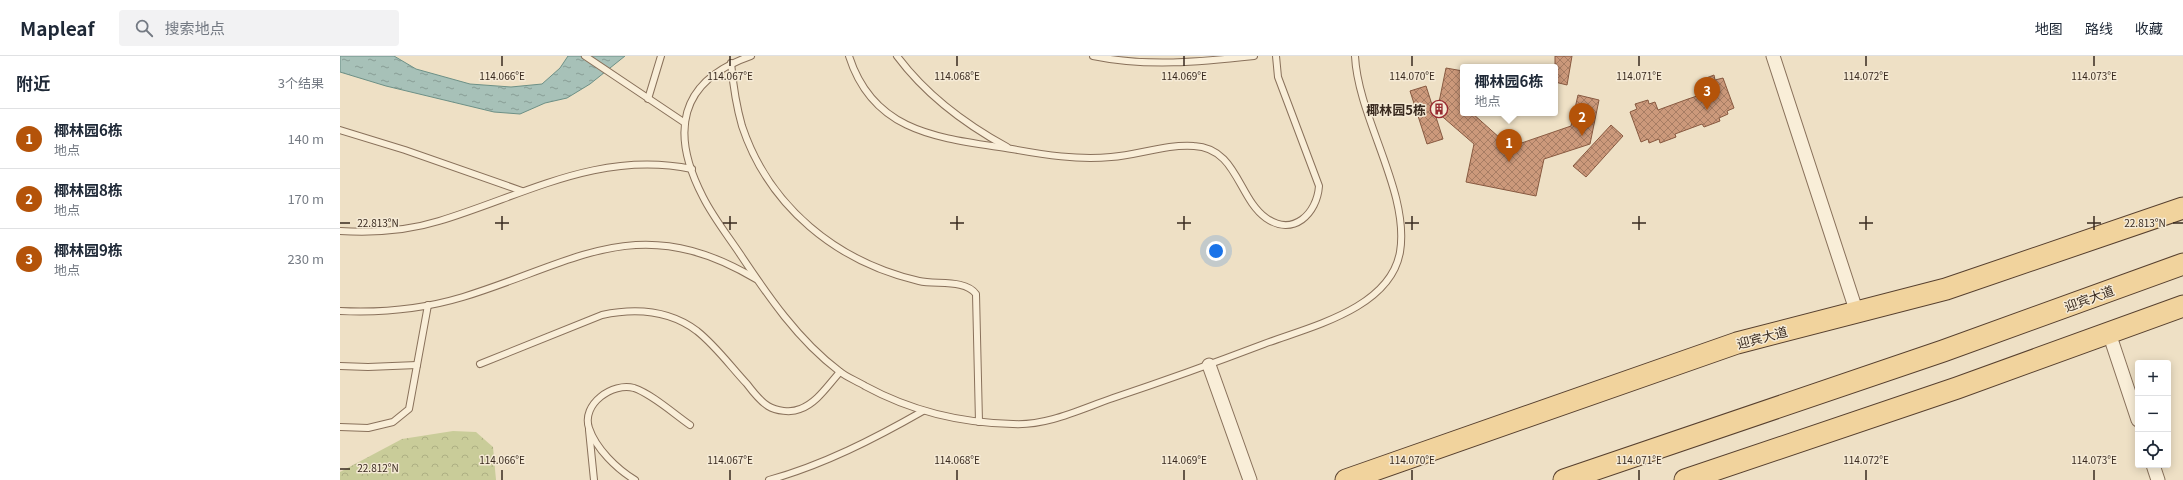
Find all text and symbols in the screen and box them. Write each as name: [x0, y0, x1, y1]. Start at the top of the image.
search box: [119, 10, 399, 46]
text: Mapleaf: [20, 14, 95, 41]
icon: search: [133, 17, 155, 39]
text: 搜索地点: [165, 17, 225, 38]
text: 地图: [2035, 18, 2063, 38]
text: 路线: [2085, 18, 2113, 38]
text: 收藏: [2135, 18, 2163, 38]
popup: [1460, 64, 1558, 116]
text: 114.066°E: [479, 68, 525, 83]
text: 114.067°E: [707, 68, 753, 83]
text: 114.068°E: [934, 68, 980, 83]
text: 114.069°E: [1161, 68, 1207, 83]
text: 114.070°E: [1389, 68, 1435, 83]
text: 114.071°E: [1616, 68, 1662, 83]
text: 114.072°E: [1843, 68, 1889, 83]
text: 114.073°E: [2071, 68, 2117, 83]
text: 附近: [16, 70, 50, 95]
text: 椰林园6栋: [1475, 70, 1543, 91]
text: 3个结果: [278, 73, 324, 92]
pin: 3: [1694, 77, 1720, 110]
text: 地点: [1475, 91, 1501, 110]
building icon: 椰林园5栋: [1429, 99, 1449, 119]
place label: 椰林园5栋: [1366, 100, 1426, 119]
pin: 2: [1569, 103, 1595, 136]
text: 椰林园6栋: [54, 119, 123, 140]
text: 1: [25, 129, 33, 148]
text: 140 m: [287, 129, 324, 148]
pin: 1: [1496, 129, 1522, 162]
text: 地点: [54, 140, 80, 159]
text: 椰林园8栋: [54, 179, 123, 200]
text: 2: [25, 189, 33, 208]
text: 170 m: [287, 189, 324, 208]
text: 地点: [54, 200, 80, 219]
text: 22.813°N: [357, 215, 399, 230]
text: 22.813°N: [2124, 215, 2166, 230]
text: 椰林园9栋: [54, 239, 123, 260]
your location: [1206, 241, 1226, 261]
text: 3: [25, 249, 33, 268]
text: 230 m: [287, 249, 324, 268]
text: 地点: [54, 260, 80, 279]
street label: 迎宾大道: [2061, 280, 2117, 316]
street label: 迎宾大道: [1734, 321, 1790, 353]
map controls: [2135, 360, 2171, 468]
button: +: [2135, 360, 2171, 396]
button: −: [2135, 396, 2171, 432]
button: locate: [2135, 432, 2171, 468]
text: 114.066°E: [479, 452, 525, 467]
text: 114.067°E: [707, 452, 753, 467]
text: 114.068°E: [934, 452, 980, 467]
text: 114.069°E: [1161, 452, 1207, 467]
text: 114.070°E: [1389, 452, 1435, 467]
text: 114.071°E: [1616, 452, 1662, 467]
text: 114.072°E: [1843, 452, 1889, 467]
text: 114.073°E: [2071, 452, 2117, 467]
text: 22.812°N: [357, 460, 399, 475]

